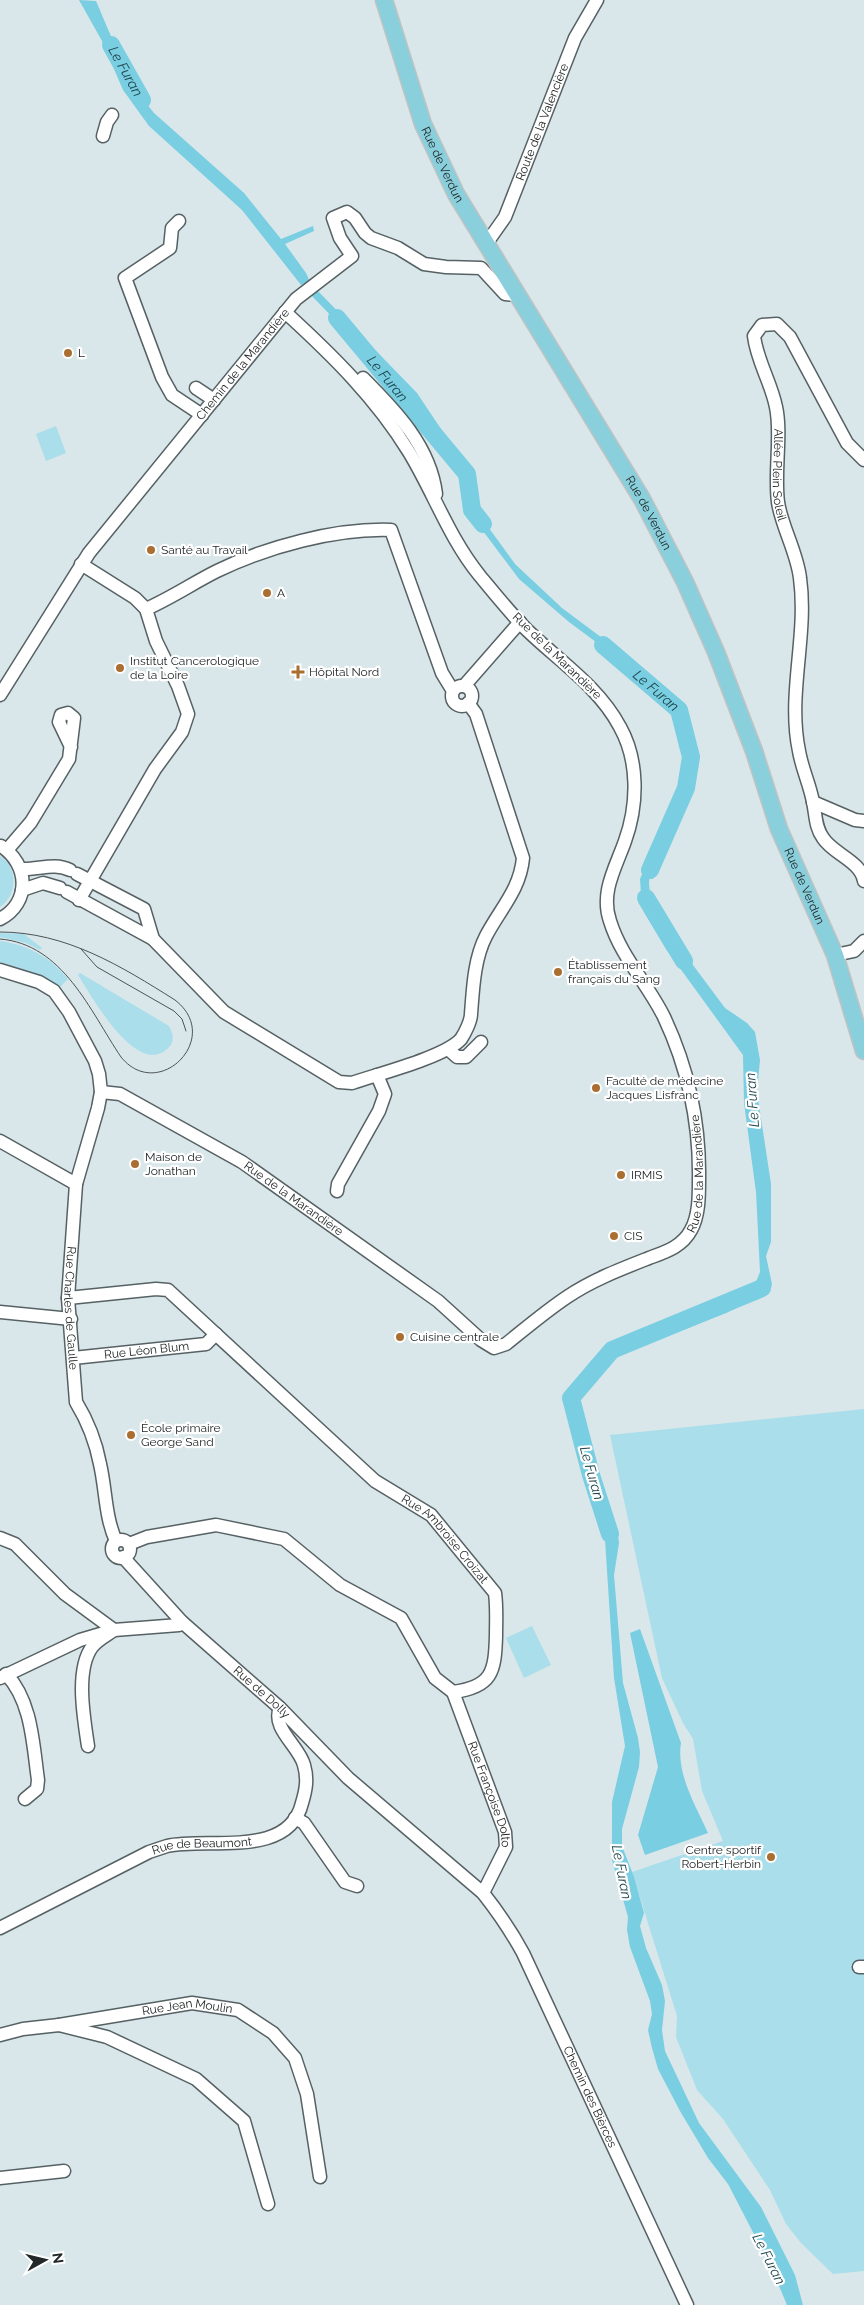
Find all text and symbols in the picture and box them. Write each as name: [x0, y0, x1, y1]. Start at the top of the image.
water label: Le Furan: [105, 43, 146, 99]
street label: Route de la Valencière: [513, 61, 571, 183]
street label: Rue de Verdun: [418, 125, 467, 205]
street label: Chemin de la Marandière: [193, 306, 292, 423]
place label: L: [78, 346, 85, 360]
marker: L: [62, 347, 74, 359]
water label: Le Furan: [364, 353, 411, 405]
street label: Allée Plein Soleil: [770, 428, 789, 524]
street label: Rue de Verdun: [623, 473, 674, 552]
place label: Santé au Travail: [161, 543, 248, 557]
marker: Santé au Travail: [145, 544, 157, 556]
place label: A: [277, 586, 285, 600]
marker: A: [261, 587, 273, 599]
street label: Rue de la Marandière: [510, 610, 604, 702]
place label: Institut Cancerologique de la Loire: [130, 654, 259, 682]
marker: Institut Cancerologique de la Loire: [114, 662, 126, 674]
marker: Hôpital Nord: [291, 665, 305, 679]
place label: Hôpital Nord: [309, 665, 379, 679]
water label: Le Furan: [630, 667, 682, 715]
street label: Rue de Verdun: [781, 846, 827, 926]
place label: Établissement français du Sang: [568, 958, 660, 986]
marker: Établissement français du Sang: [552, 966, 564, 978]
water label: Le Furan: [742, 1072, 762, 1128]
place label: Faculté de médecine Jacques Lisfranc: [606, 1074, 723, 1102]
marker: Faculté de médecine Jacques Lisfranc: [590, 1082, 602, 1094]
street label: Rue de la Marandière: [684, 1114, 706, 1235]
place label: Maison de Jonathan: [145, 1150, 202, 1178]
marker: Maison de Jonathan: [129, 1158, 141, 1170]
street label: Rue de la Marandière: [241, 1159, 346, 1239]
place label: IRMIS: [631, 1168, 663, 1182]
marker: IRMIS: [615, 1169, 627, 1181]
place label: CIS: [624, 1229, 643, 1243]
marker: CIS: [608, 1230, 620, 1242]
street label: Rue Charles de Gaulle: [61, 1246, 80, 1370]
place label: Cuisine centrale: [410, 1330, 499, 1344]
marker: Cuisine centrale: [394, 1331, 406, 1343]
street label: Rue Léon Blum: [103, 1339, 190, 1362]
place label: École primaire George Sand: [141, 1421, 221, 1449]
marker: École primaire George Sand: [125, 1429, 137, 1441]
water label: Le Furan: [577, 1444, 607, 1502]
street label: Rue Ambroise Croizat: [399, 1492, 491, 1586]
street label: Rue de Dolly: [230, 1663, 293, 1721]
street label: Rue Françoise Dolto: [465, 1739, 513, 1848]
street label: Rue de Beaumont: [150, 1834, 253, 1858]
place label: Centre sportif Robert-Herbin: [681, 1843, 762, 1871]
water label: Le Furan: [609, 1844, 635, 1901]
marker: Centre sportif Robert-Herbin: [765, 1851, 777, 1863]
street label: Rue Jean Moulin: [141, 1996, 234, 2018]
street label: Chemin des Bièrces: [560, 2044, 620, 2150]
water label: Le Furan: [749, 2231, 789, 2287]
north arrow: [20, 2235, 70, 2285]
text: N: [49, 2252, 67, 2265]

